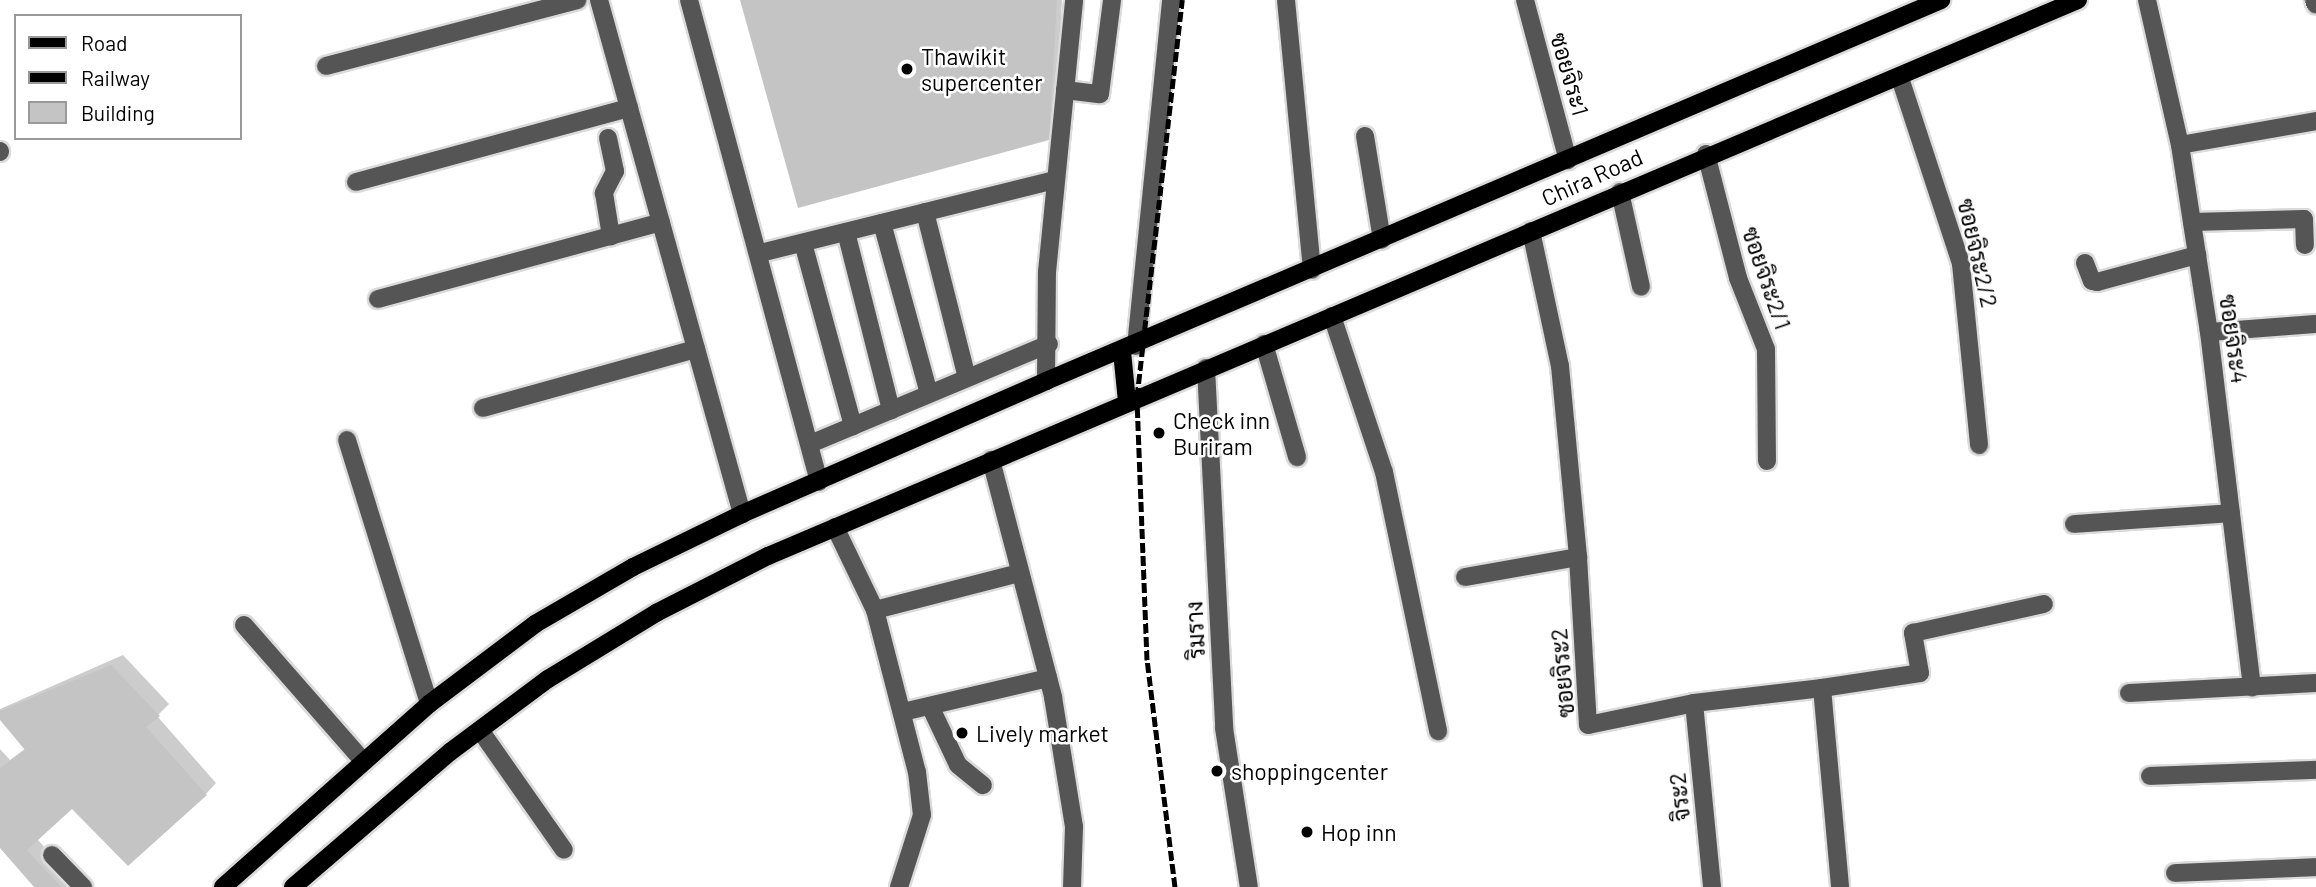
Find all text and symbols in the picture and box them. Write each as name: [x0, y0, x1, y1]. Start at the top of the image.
legend: [14, 14, 242, 140]
street label: ซอยจิระ1: [1545, 29, 1595, 119]
text: Road: [81, 30, 127, 55]
place label: Thawikit supercenter: [921, 42, 1043, 96]
marker: Thawikit supercenter: [899, 61, 915, 77]
text: Railway: [81, 65, 150, 90]
text: Building: [81, 100, 155, 125]
street label: Chira Road: [1537, 142, 1647, 212]
street label: ซอยจิระ2/2: [1952, 196, 2004, 310]
street label: ซอยจิระ2/1: [1737, 223, 1797, 333]
street label: ซอยจิระ4: [2214, 293, 2254, 385]
place label: Check inn Buriram: [1173, 406, 1270, 460]
marker: Check inn Buriram: [1151, 425, 1167, 441]
street label: ริมราง: [1180, 600, 1210, 660]
street label: ซอยจิระ2: [1544, 627, 1580, 719]
place label: Lively market: [976, 719, 1109, 747]
marker: Lively market: [954, 725, 970, 741]
place label: shoppingcenter: [1231, 757, 1388, 785]
marker: shoppingcenter: [1209, 763, 1225, 779]
street label: จิระ2: [1663, 771, 1695, 823]
place label: Hop inn: [1321, 818, 1397, 846]
marker: Hop inn: [1299, 824, 1315, 840]

